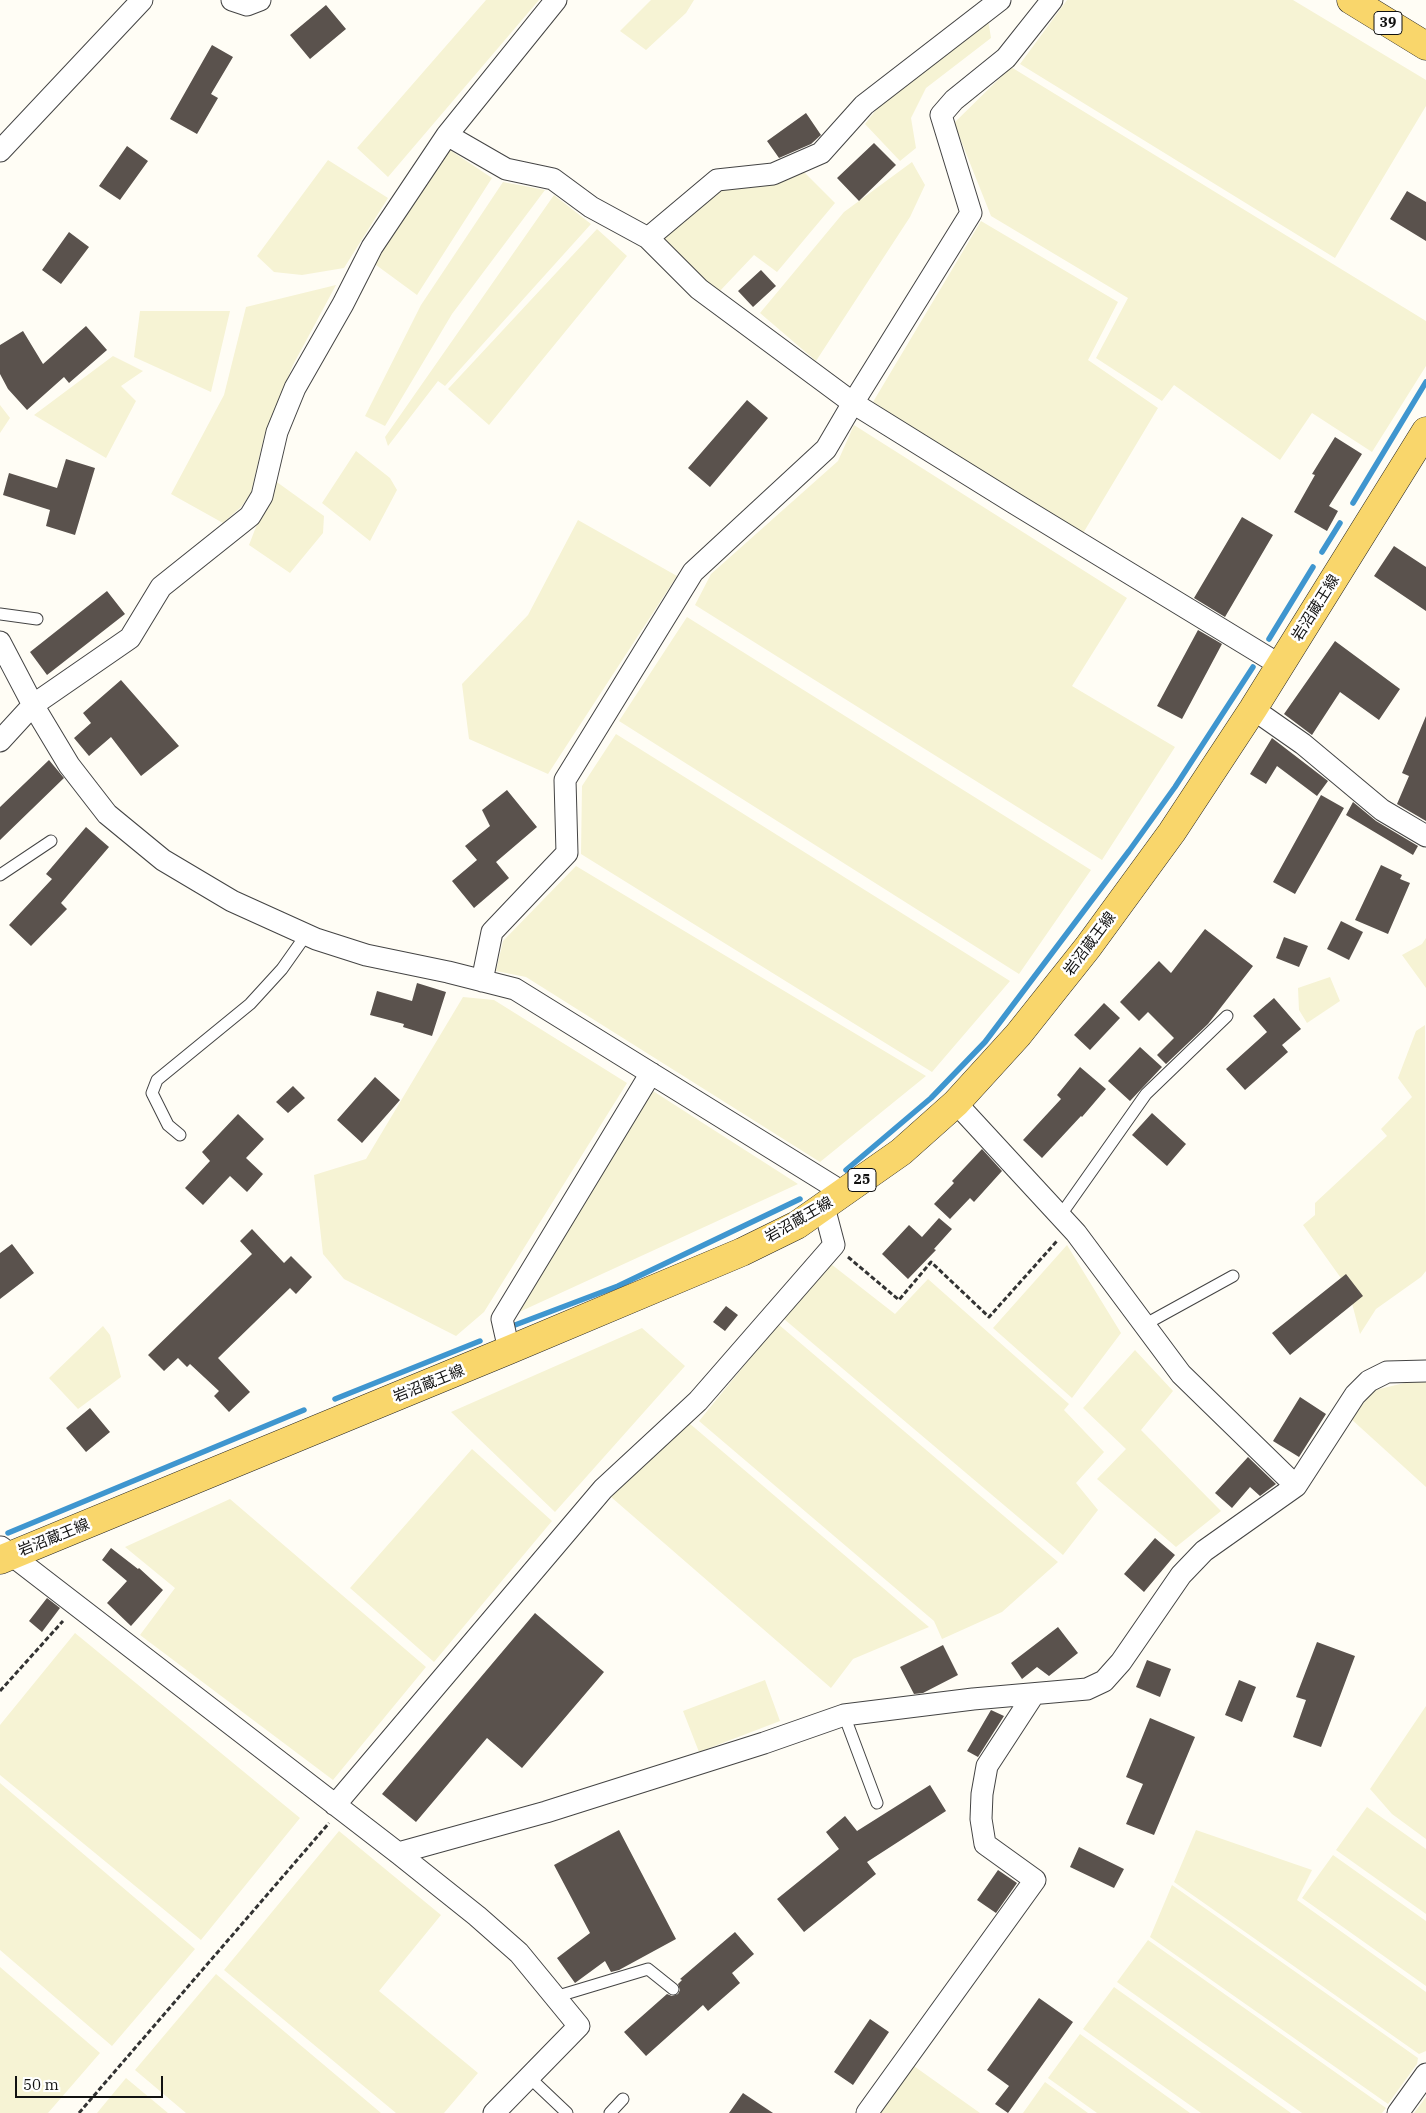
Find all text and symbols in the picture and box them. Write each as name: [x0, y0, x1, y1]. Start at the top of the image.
road number: 39: [1374, 12, 1402, 34]
street label: 岩沼蔵王線: [1288, 571, 1344, 645]
street label: 岩沼蔵王線: [1060, 909, 1120, 979]
road number: 25: [848, 1168, 876, 1192]
street label: 岩沼蔵王線: [762, 1193, 836, 1247]
street label: 岩沼蔵王線: [391, 1362, 467, 1406]
street label: 岩沼蔵王線: [16, 1516, 92, 1560]
scale bar: [18, 2066, 165, 2098]
text: 50 m: [23, 2075, 59, 2094]

